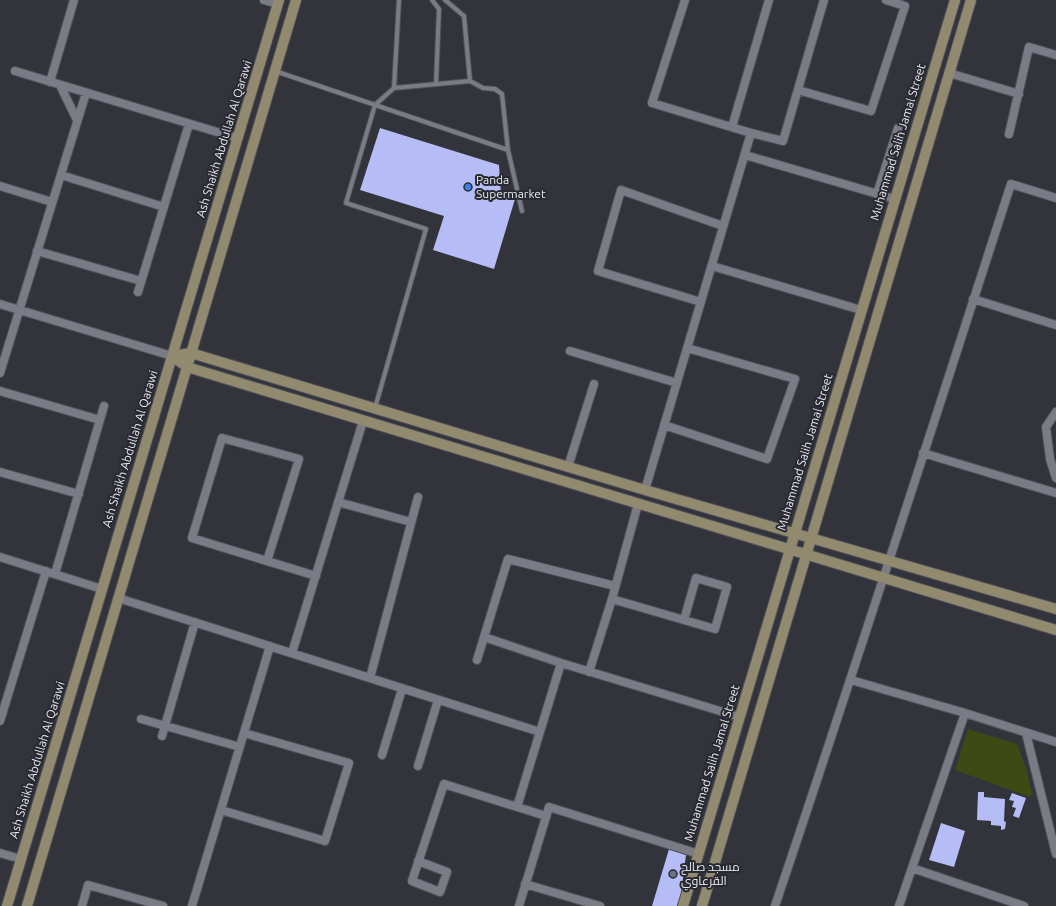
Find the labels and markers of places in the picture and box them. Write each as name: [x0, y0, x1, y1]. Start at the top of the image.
place label: Panda Supermarket: [476, 173, 546, 200]
marker: Panda Supermarket: [463, 182, 473, 192]
place label: مسجد صالح القرعاوي: [681, 860, 740, 891]
marker: مسجد صالح القرعاوي: [668, 869, 678, 879]

